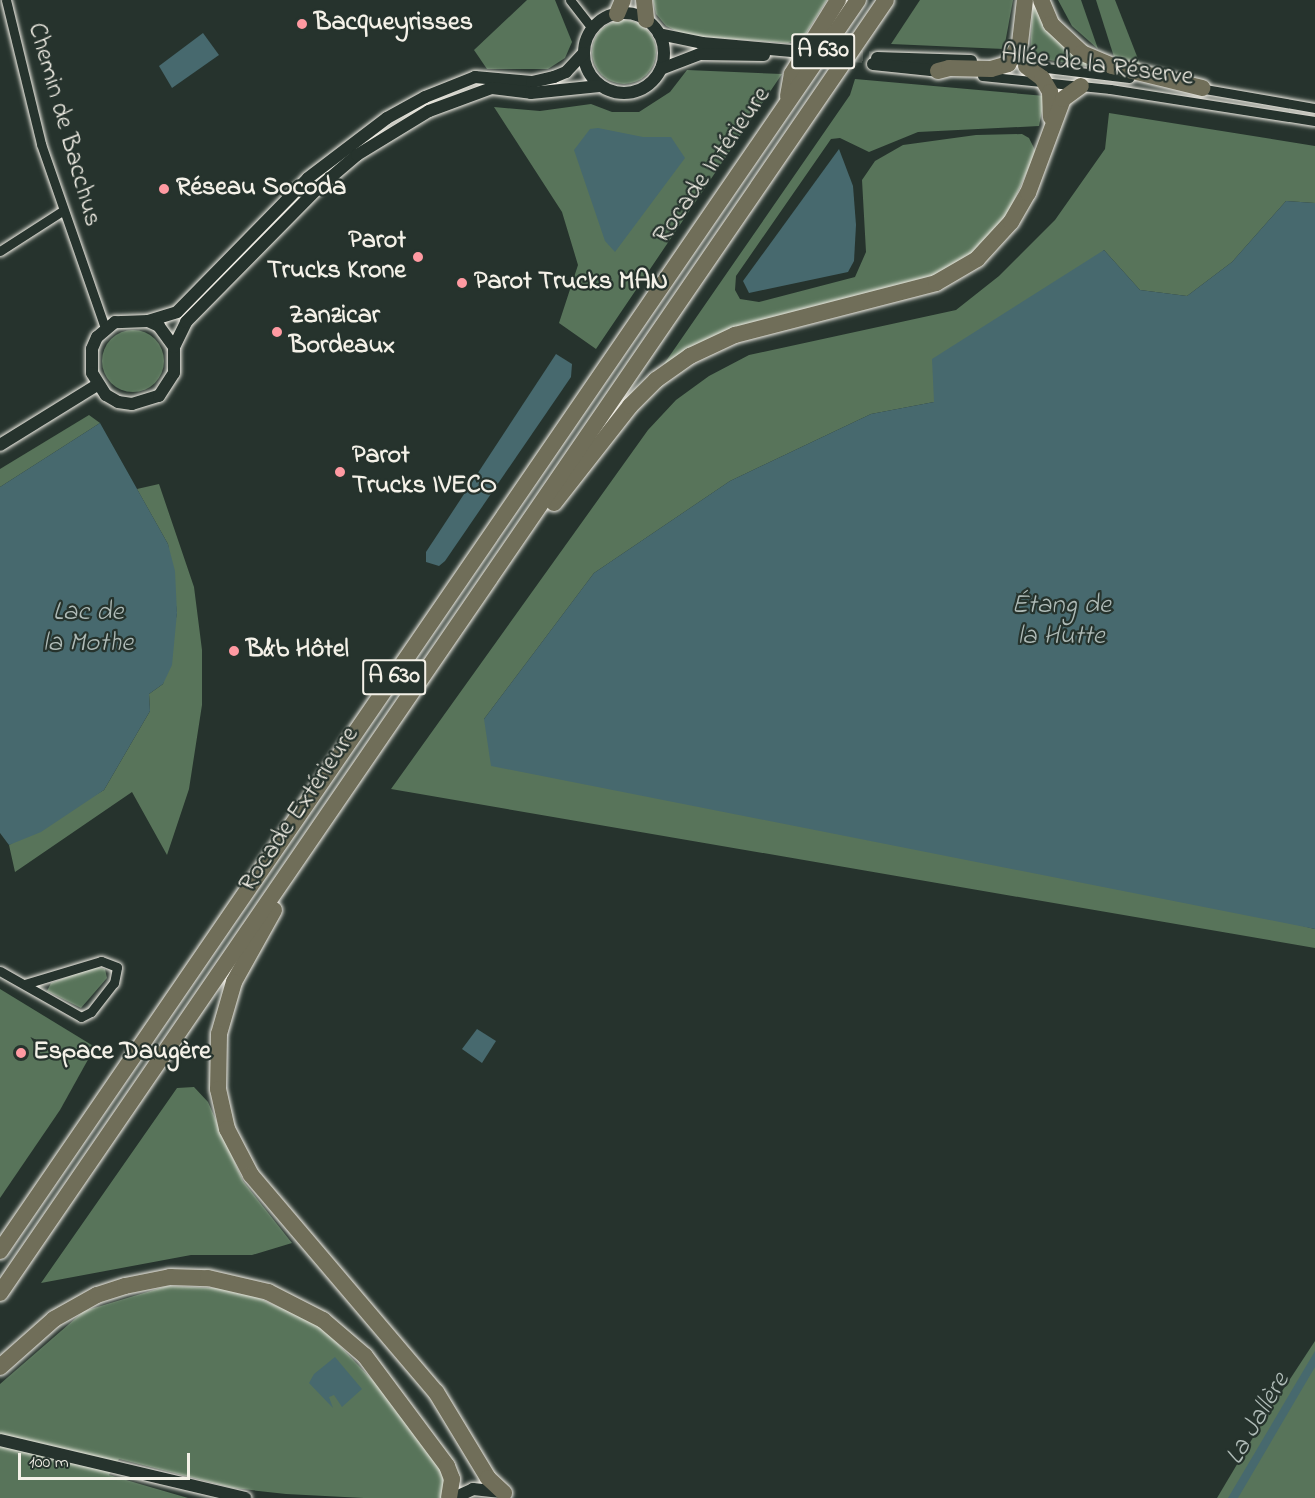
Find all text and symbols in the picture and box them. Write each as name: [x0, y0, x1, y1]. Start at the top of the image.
place label: Bacqueyrisses: [314, 8, 473, 40]
marker: Bacqueyrisses: [295, 17, 309, 31]
street label: Chemin de Bacchus: [19, 20, 107, 230]
road number: A 630: [790, 30, 856, 72]
street label: Allée de la Réserve: [999, 40, 1195, 94]
street label: Rocade Intérieure: [647, 82, 779, 250]
place label: Réseau Socoda: [176, 173, 346, 205]
marker: Réseau Socoda: [157, 182, 171, 196]
place label: Parot Trucks Krone: [267, 226, 406, 288]
marker: Parot Trucks Krone: [411, 250, 425, 264]
place label: Parot Trucks MAN: [474, 267, 668, 299]
marker: Parot Trucks MAN: [455, 276, 469, 290]
place label: Zanzicar Bordeaux: [289, 301, 395, 362]
marker: Zanzicar Bordeaux: [270, 325, 284, 339]
place label: Parot Trucks IVECO: [352, 441, 497, 502]
marker: Parot Trucks IVECO: [333, 465, 347, 479]
water label: Étang de la Hutte: [1011, 589, 1111, 652]
water label: Lac de la Mothe: [43, 596, 133, 659]
place label: B&b Hôtel: [246, 635, 349, 667]
marker: B&b Hôtel: [227, 644, 241, 658]
road number: A 630: [361, 656, 427, 698]
street label: Rocade Extérieure: [233, 721, 367, 899]
place label: Espace Daugère: [33, 1037, 211, 1069]
marker: Espace Daugère: [14, 1046, 28, 1060]
water label: La Jallère: [1219, 1367, 1297, 1471]
scale bar: [21, 1441, 194, 1479]
text: 100 m: [29, 1450, 69, 1476]

